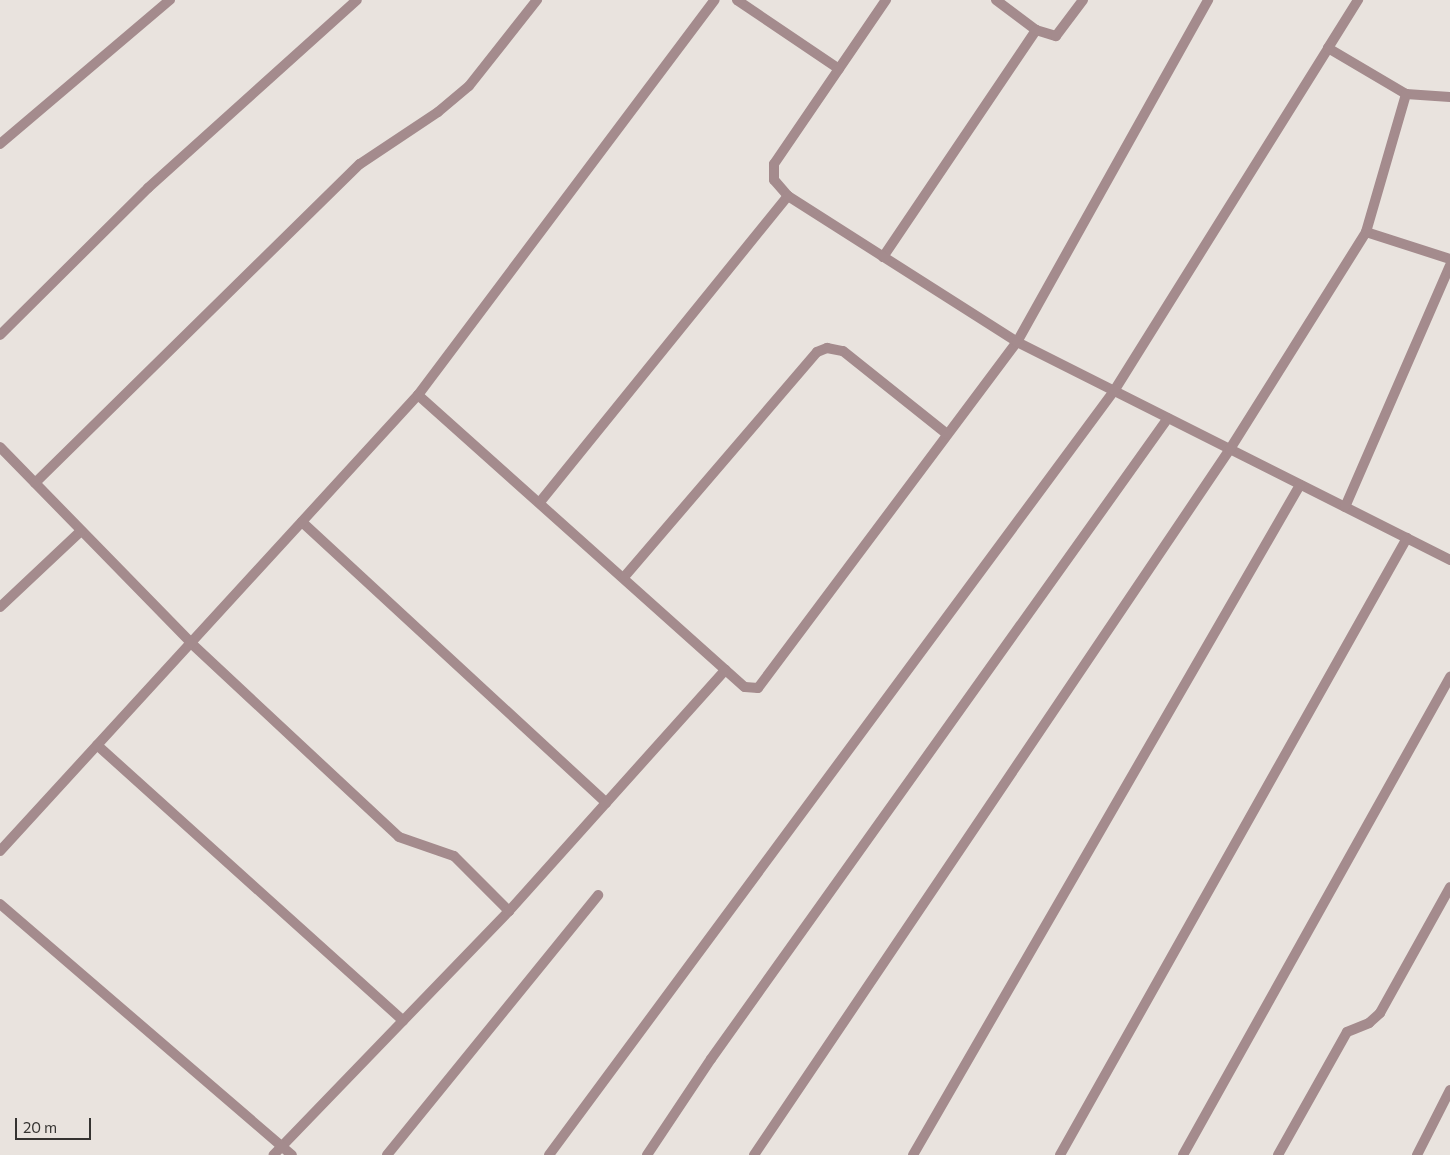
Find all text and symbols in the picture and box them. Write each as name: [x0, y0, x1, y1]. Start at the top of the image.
scale bar: [18, 1108, 94, 1140]
text: 20 m: [23, 1118, 57, 1136]

